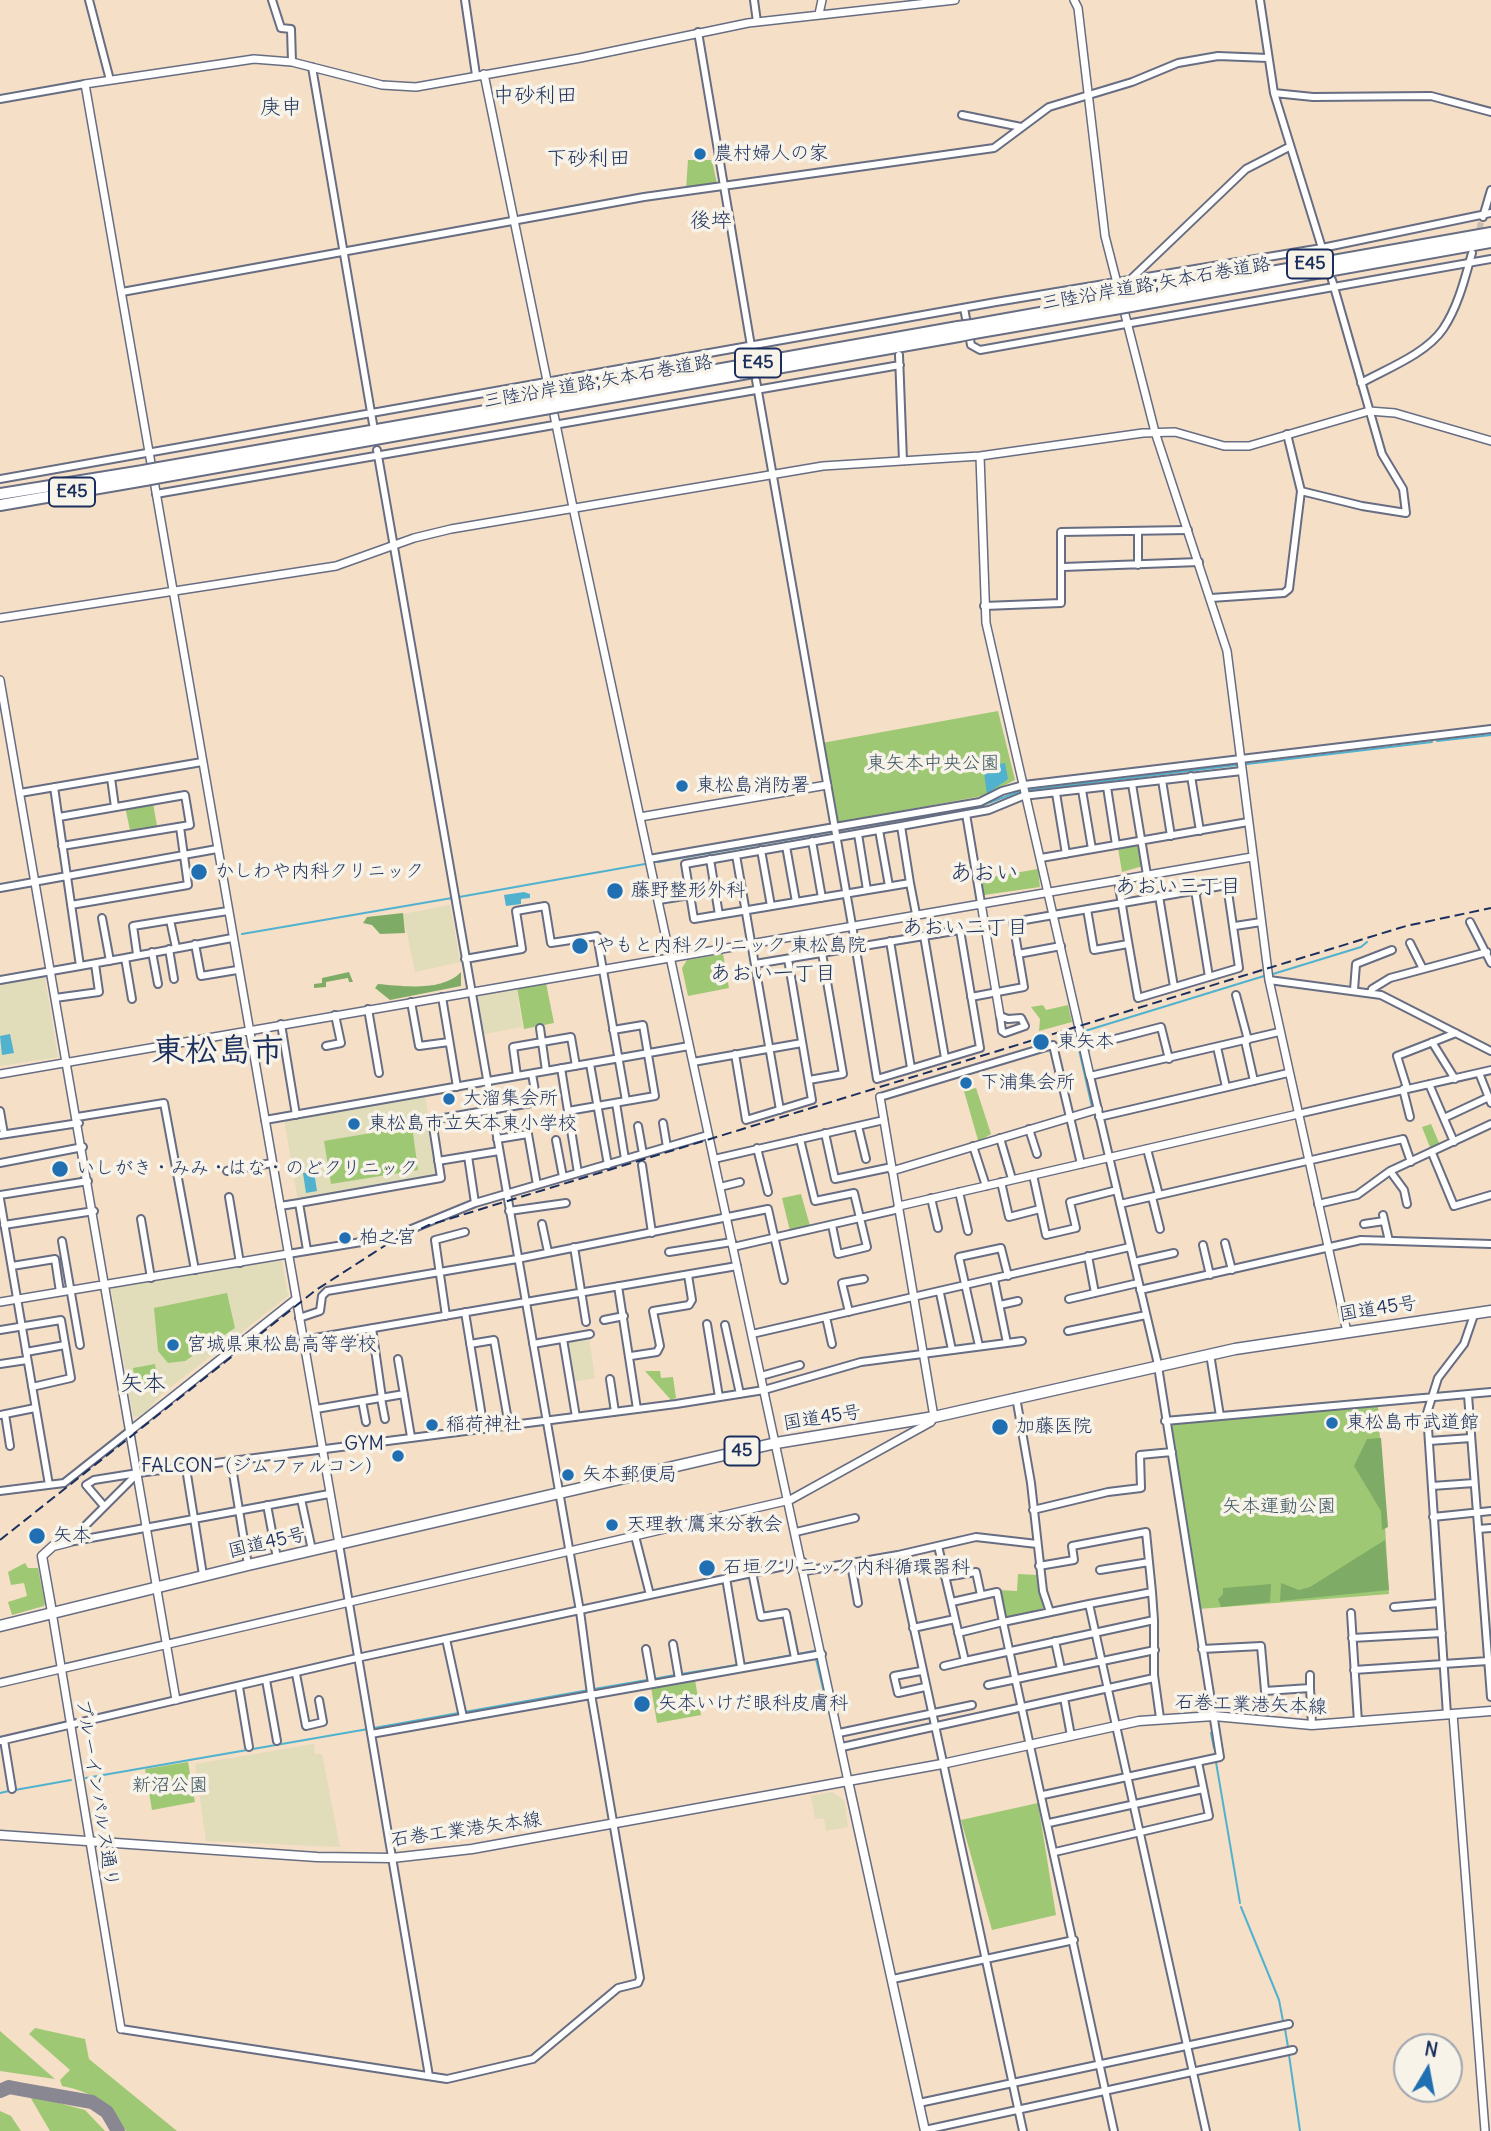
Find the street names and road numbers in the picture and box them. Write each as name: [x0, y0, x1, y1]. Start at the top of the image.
road number: E45: [1287, 250, 1333, 278]
street label: 三陸沿岸道路;矢本石巻道路: [1039, 253, 1273, 315]
road number: E45: [735, 348, 781, 377]
street label: 三陸沿岸道路;矢本石巻道路: [481, 351, 715, 413]
road number: E45: [49, 478, 95, 506]
street label: 国道45号: [1337, 1292, 1419, 1326]
street label: 国道45号: [781, 1401, 863, 1435]
road number: 45: [724, 1436, 760, 1466]
street label: 国道45号: [226, 1523, 308, 1563]
street label: 石巻工業港矢本線: [1175, 1691, 1327, 1719]
street label: ブルーインパルス通り: [71, 1697, 123, 1889]
street label: 石巻工業港矢本線: [389, 1808, 543, 1852]

